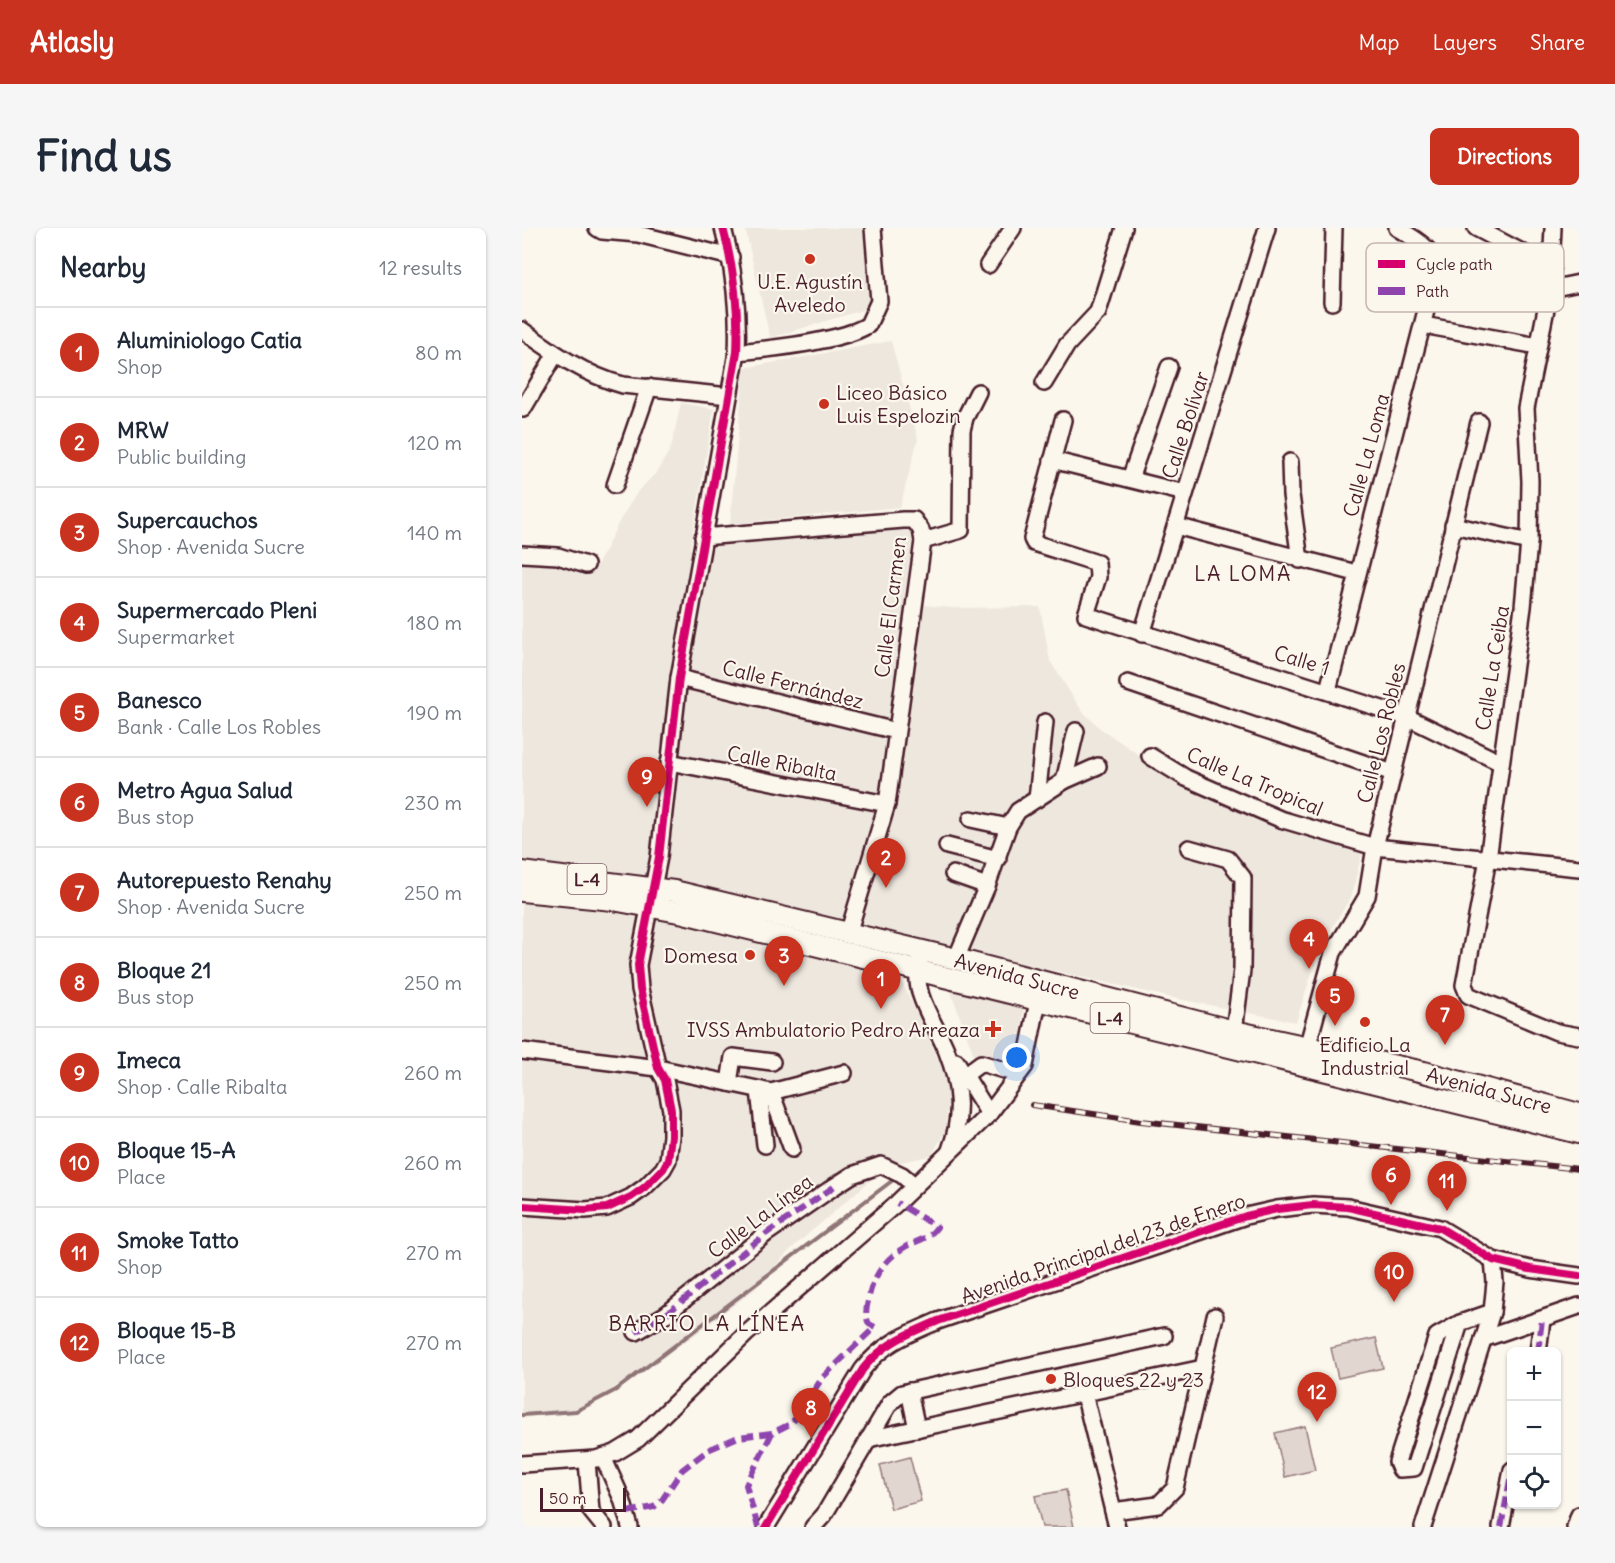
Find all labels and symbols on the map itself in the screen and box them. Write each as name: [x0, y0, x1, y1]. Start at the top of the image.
legend: [1366, 243, 1564, 312]
marker: U.E. Agustín Aveledo: [803, 252, 817, 266]
text: Cycle path: [1416, 254, 1492, 274]
place label: U.E. Agustín Aveledo: [757, 269, 863, 317]
text: Path: [1416, 281, 1449, 301]
street label: Calle Bolívar: [1156, 368, 1214, 482]
place label: Liceo Básico Luis Espelozin: [836, 380, 961, 428]
street label: Calle La Loma: [1338, 391, 1394, 519]
marker: Liceo Básico Luis Espelozin: [817, 397, 831, 411]
street label: Calle El Carmen: [869, 535, 911, 679]
district label: LA LOMA: [1194, 560, 1292, 587]
street label: Calle La Ceiba: [1470, 604, 1514, 732]
street label: Calle 1: [1271, 640, 1333, 680]
street label: Calle Fernández: [720, 654, 866, 714]
street label: Calle Los Robles: [1351, 660, 1411, 806]
street label: Calle Ribalta: [725, 740, 839, 786]
street label: Calle La Tropical: [1183, 741, 1327, 821]
pin: 9: [628, 758, 666, 807]
pin: 2: [866, 838, 906, 888]
road number: L-4: [568, 864, 606, 894]
pin: 4: [1290, 920, 1328, 969]
pin: 3: [764, 936, 804, 986]
place label: Domesa: [664, 943, 738, 968]
street label: Avenida Sucre: [952, 947, 1082, 1005]
marker: Domesa: [743, 948, 757, 962]
pin: 1: [862, 960, 900, 1009]
pin: 5: [1316, 976, 1354, 1026]
pin: 7: [1426, 996, 1464, 1045]
road number: L-4: [1090, 1003, 1130, 1033]
marker: Edificio La Industrial: [1358, 1015, 1372, 1029]
place label: IVSS Ambulatorio Pedro Arreaza: [687, 1017, 980, 1042]
marker: IVSS Ambulatorio Pedro Arreaza: [984, 1020, 1002, 1038]
place label: Edificio La Industrial: [1319, 1032, 1411, 1080]
your location: [1002, 1043, 1031, 1072]
street label: Avenida Sucre: [1424, 1061, 1554, 1119]
pin: 6: [1372, 1156, 1410, 1205]
pin: 11: [1428, 1162, 1466, 1211]
street label: Calle La Línea: [703, 1168, 817, 1264]
street label: Avenida Principal del 23 de Enero: [957, 1187, 1249, 1309]
pin: 10: [1374, 1252, 1414, 1302]
district label: BARRIO LA LÍNEA: [608, 1310, 806, 1337]
place label: Bloques 22 y 23: [1063, 1367, 1204, 1392]
marker: Bloques 22 y 23: [1044, 1372, 1058, 1386]
pin: 12: [1298, 1372, 1336, 1422]
pin: 8: [792, 1388, 830, 1438]
scale bar: [540, 1485, 626, 1512]

